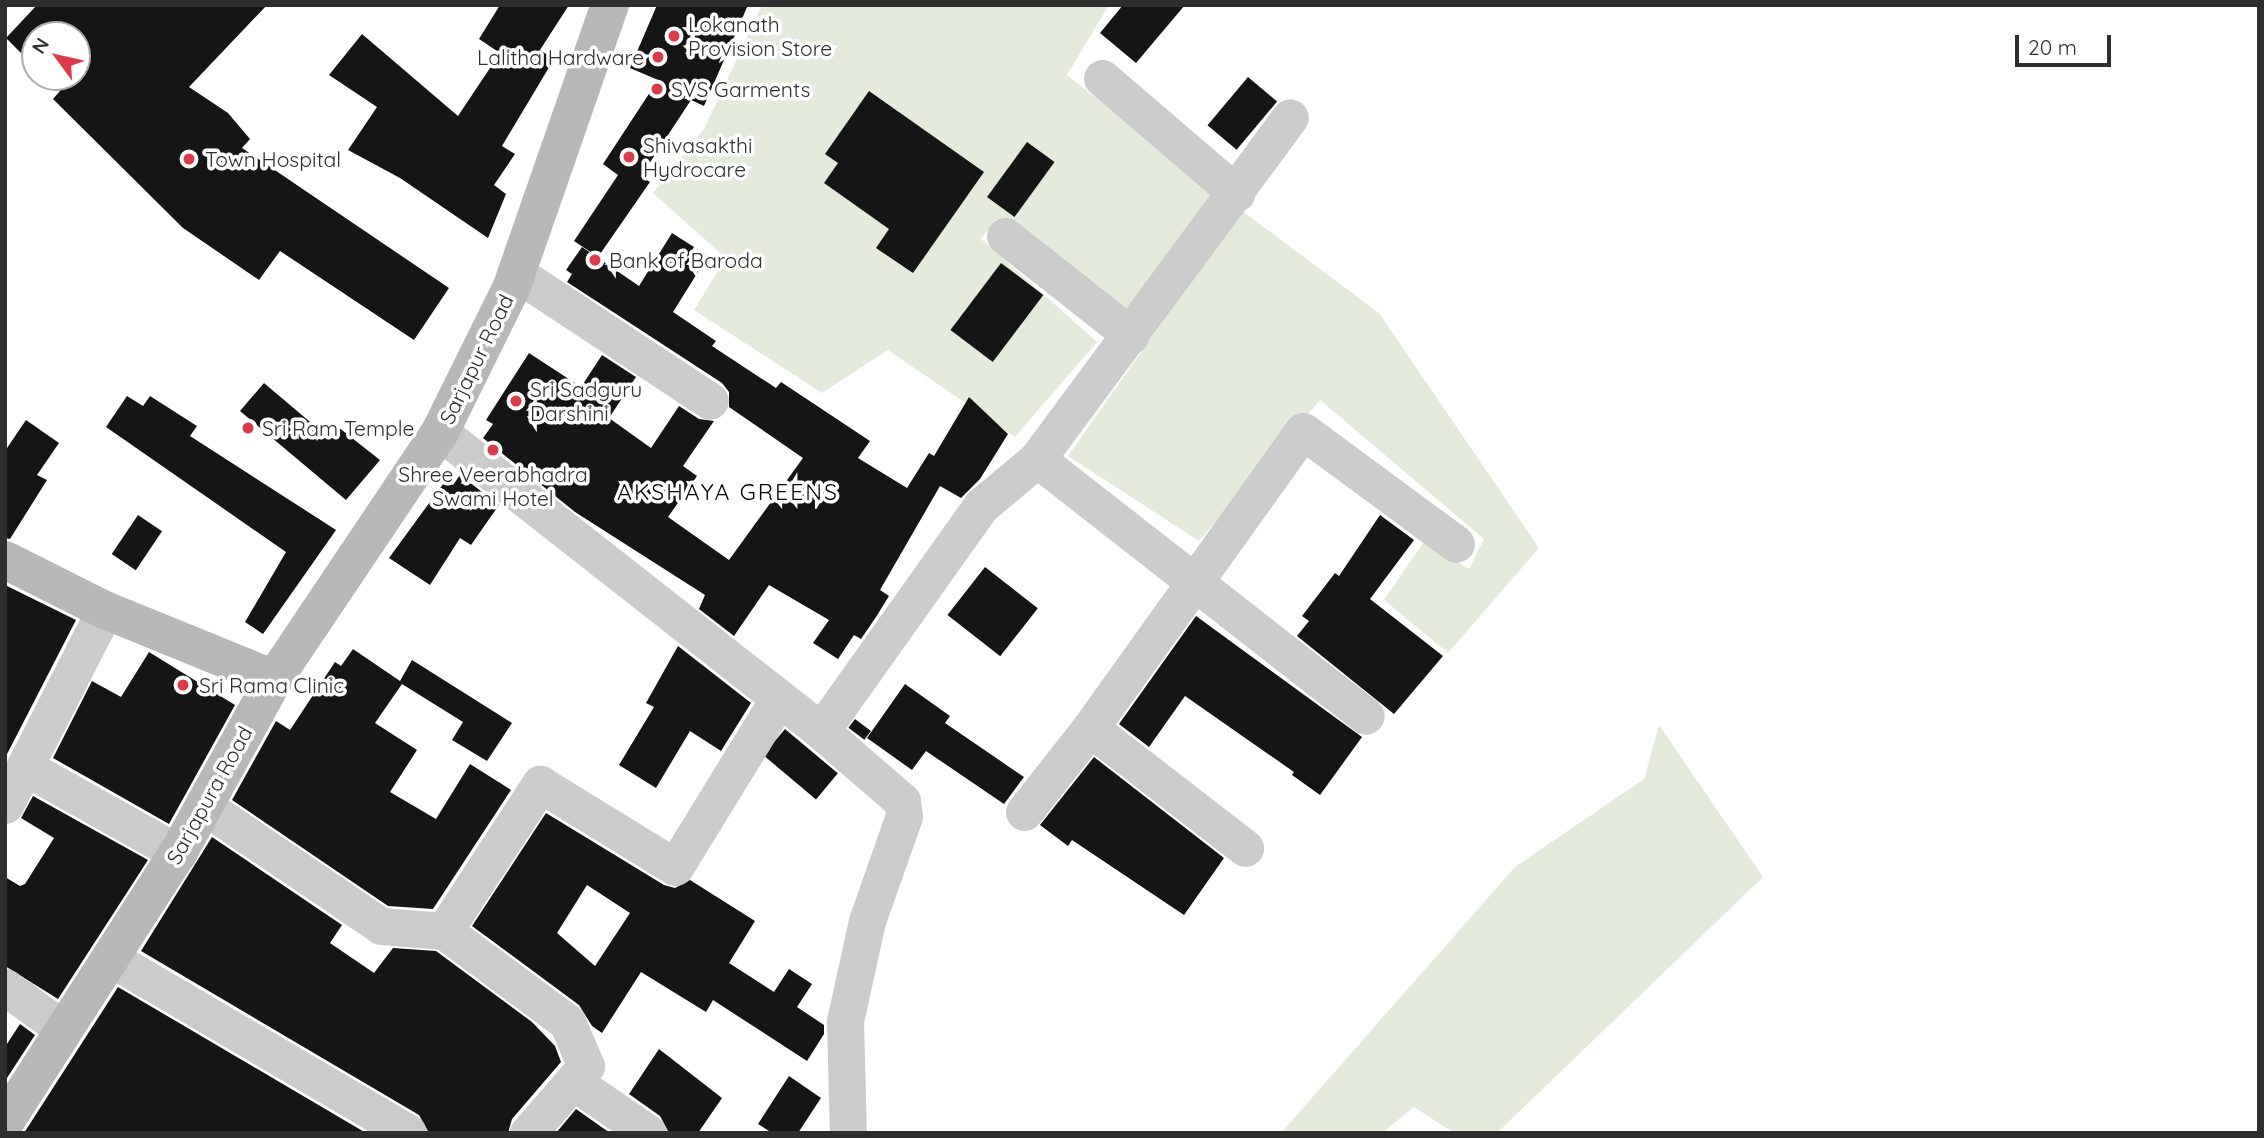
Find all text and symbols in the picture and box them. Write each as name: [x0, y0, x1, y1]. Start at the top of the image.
place label: Lokanath Provision Store: [688, 11, 832, 61]
north arrow: [21, 21, 91, 91]
scale bar: [2019, 21, 2115, 65]
marker: Lokanath Provision Store: [666, 28, 682, 44]
text: N: [26, 33, 54, 58]
text: 20 m: [2028, 34, 2077, 60]
place label: Lalitha Hardware: [477, 44, 644, 70]
marker: Lalitha Hardware: [650, 49, 666, 65]
place label: SVS Garments: [671, 76, 810, 102]
marker: SVS Garments: [649, 81, 665, 97]
place label: Shivasakthi Hydrocare: [643, 132, 753, 182]
place label: Town Hospital: [205, 146, 341, 172]
marker: Town Hospital: [179, 149, 199, 169]
marker: Shivasakthi Hydrocare: [621, 149, 637, 165]
place label: Bank of Baroda: [609, 247, 763, 273]
marker: Bank of Baroda: [587, 252, 603, 268]
street label: Sarjapur Road: [434, 290, 518, 428]
place label: Sri Sadguru Darshini: [530, 376, 642, 426]
marker: Sri Sadguru Darshini: [508, 393, 524, 409]
place label: Sri Ram Temple: [262, 415, 414, 441]
marker: Sri Ram Temple: [240, 420, 256, 436]
marker: Shree Veerabhadra Swami Hotel: [485, 442, 501, 458]
place label: Shree Veerabhadra Swami Hotel: [398, 461, 588, 511]
district label: AKSHAYA GREENS: [619, 478, 837, 506]
place label: Sri Rama Clinic: [199, 672, 344, 698]
marker: Sri Rama Clinic: [173, 675, 193, 695]
street label: Sarjapura Road: [161, 722, 257, 868]

